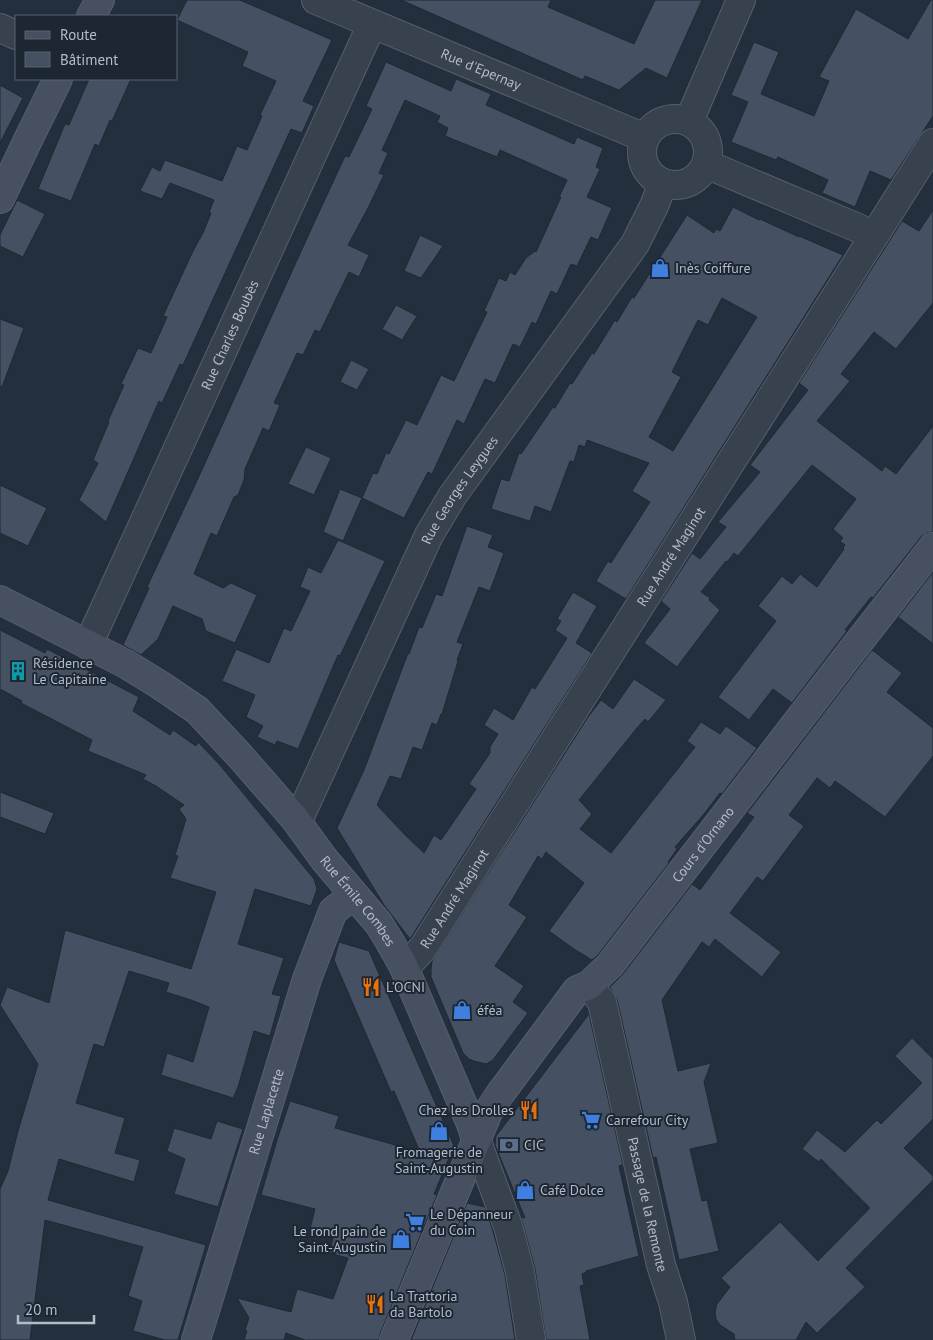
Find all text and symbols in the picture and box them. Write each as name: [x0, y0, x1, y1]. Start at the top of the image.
legend: [15, 15, 178, 80]
text: Route: [60, 25, 97, 44]
street label: Rue d'Epernay: [438, 44, 524, 94]
text: Bâtiment: [60, 50, 118, 69]
shop icon: Inès Coiffure: [649, 257, 671, 279]
place label: Inès Coiffure: [675, 259, 751, 277]
street label: Rue Charles Boubès: [197, 277, 263, 393]
street label: Rue Georges Leygues: [417, 432, 502, 547]
street label: Rue André Maginot: [633, 503, 709, 610]
place label: Résidence Le Capitaine: [33, 654, 107, 688]
building icon: Résidence Le Capitaine: [7, 660, 29, 682]
street label: Cours d'Ornano: [668, 803, 738, 886]
street label: Rue André Maginot: [416, 845, 493, 952]
street label: Rue Émile Combes: [316, 852, 400, 950]
restaurant icon: L'OCNI: [360, 976, 382, 998]
place label: L'OCNI: [386, 978, 425, 996]
shop icon: éféa: [451, 999, 473, 1021]
place label: éféa: [477, 1001, 503, 1019]
street label: Rue Laplacette: [245, 1066, 288, 1157]
restaurant icon: Chez les Drolles: [518, 1099, 540, 1121]
place label: Chez les Drolles: [418, 1101, 514, 1119]
supermarket icon: Carrefour City: [580, 1109, 602, 1131]
place label: Carrefour City: [606, 1111, 689, 1129]
shop icon: Fromagerie de Saint-Augustin: [428, 1120, 450, 1142]
bank icon: CIC: [498, 1134, 520, 1156]
street label: Passage de la Remonte: [624, 1135, 672, 1274]
place label: CIC: [524, 1136, 544, 1154]
place label: Fromagerie de Saint-Augustin: [395, 1143, 483, 1177]
shop icon: Café Dolce: [514, 1179, 536, 1201]
place label: Café Dolce: [540, 1181, 604, 1199]
place label: Le Dépanneur du Coin: [430, 1205, 513, 1239]
supermarket icon: Le Dépanneur du Coin: [404, 1211, 426, 1233]
place label: Le rond pain de Saint-Augustin: [293, 1222, 386, 1256]
shop icon: Le rond pain de Saint-Augustin: [390, 1228, 412, 1250]
place label: La Trattoria da Bartolo: [390, 1287, 458, 1321]
scale bar: [18, 1292, 94, 1324]
restaurant icon: La Trattoria da Bartolo: [364, 1293, 386, 1315]
text: 20 m: [25, 1300, 58, 1319]

